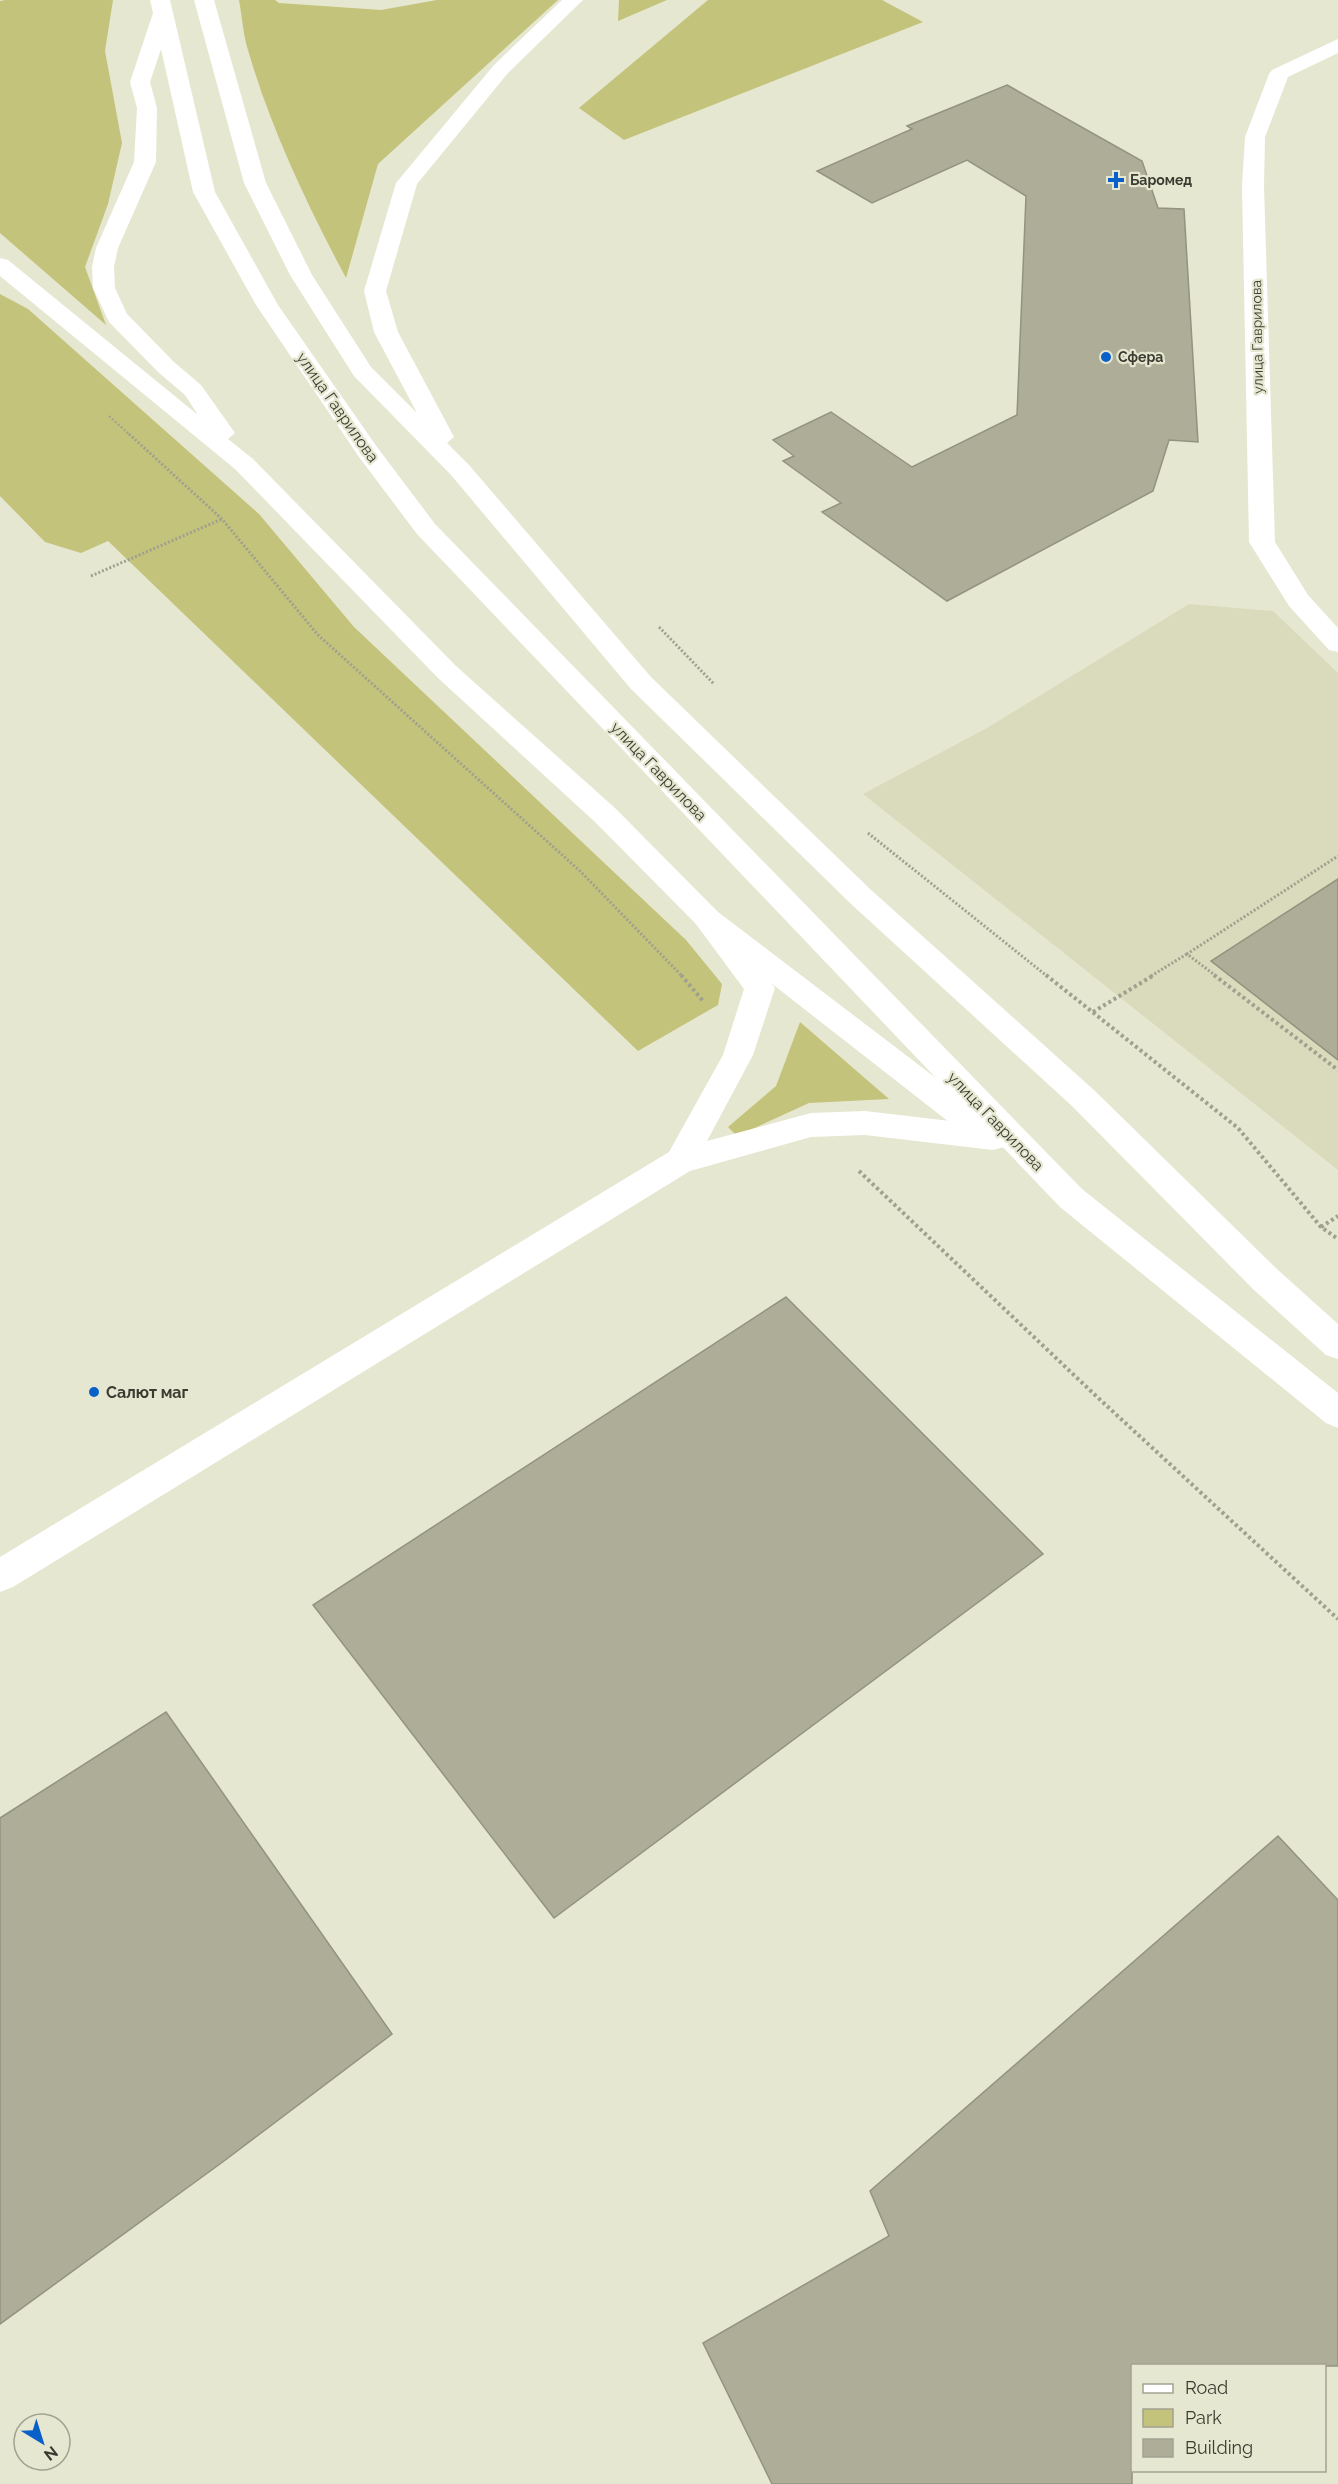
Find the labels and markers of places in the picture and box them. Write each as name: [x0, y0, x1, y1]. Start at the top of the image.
marker: Баромед: [1107, 171, 1125, 189]
place label: Баромед: [1130, 172, 1192, 188]
place label: Сфера: [1118, 349, 1163, 365]
marker: Сфера: [1099, 350, 1113, 364]
place label: Салют маг: [106, 1383, 189, 1402]
marker: Салют маг: [87, 1385, 101, 1399]

